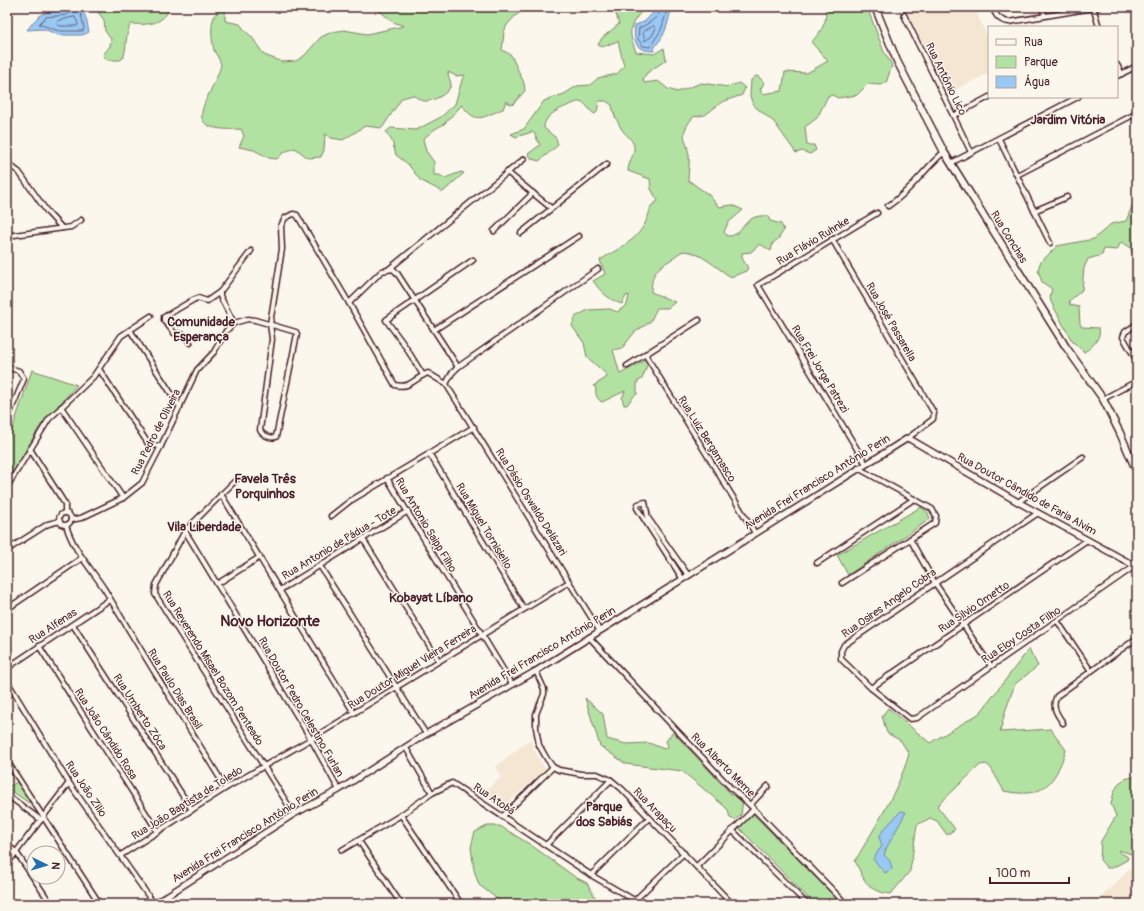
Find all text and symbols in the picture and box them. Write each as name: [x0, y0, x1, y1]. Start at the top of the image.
legend: [988, 26, 1118, 98]
text: Rua: [1024, 35, 1043, 50]
street label: Rua Antônio Lico: [923, 41, 969, 118]
text: Parque: [1024, 55, 1058, 70]
text: Água: [1024, 74, 1050, 90]
district label: Jardim Vitória: [1031, 112, 1105, 128]
street label: Rua Conchas: [988, 209, 1030, 266]
street label: Rua Flávio Ruhnke: [774, 214, 852, 268]
street label: Rua José Passarella: [863, 280, 919, 364]
district label: Comunidade Esperança: [167, 314, 235, 345]
street label: Rua Frei Jorge Patrezi: [789, 323, 851, 415]
street label: Rua Pedro de Oliveira: [129, 387, 183, 477]
street label: Rua Luiz Bergamasco: [675, 394, 739, 484]
street label: Avenida Frei Francisco Antônio Perin: [742, 432, 892, 532]
street label: Rua Dásio Oswaldo Delázari: [493, 446, 569, 558]
street label: Rua Doutor Cândido de Faria Alvim: [955, 450, 1099, 538]
district label: Favela Três Porquinhos: [234, 471, 296, 502]
street label: Rua Antonio Saipp Filho: [393, 475, 459, 575]
street label: Rua Miguel Tornisiello: [453, 481, 515, 571]
street label: Rua Antonio de Pádua - Tote: [280, 503, 399, 582]
district label: Vila Liberdade: [167, 519, 242, 535]
street label: Rua Osires Angelo Cobra: [839, 566, 939, 640]
street label: Rua Silvio Ometto: [936, 578, 1012, 635]
street label: Rua Reverendo Misael Bozom Penteado: [160, 588, 266, 748]
district label: Kobayat Líbano: [389, 590, 473, 606]
street label: Avenida Frei Francisco Antônio Perin: [466, 604, 618, 702]
street label: Rua Eloy Costa Filho: [979, 604, 1063, 666]
street label: Rua Alfenas: [27, 606, 79, 646]
district label: Novo Horizonte: [220, 612, 320, 631]
street label: Rua Doutor Miguel Vieira Ferreira: [345, 622, 479, 712]
street label: Rua Doutor Pedro Celestino Furlan: [256, 635, 346, 779]
street label: Rua Paulo Dias Brasil: [145, 646, 205, 732]
street label: Rua Umberto Zóca: [111, 671, 169, 753]
street label: Rua João Cândido Rosa: [72, 686, 140, 782]
street label: Rua Alberto Meme: [688, 730, 758, 800]
street label: Rua João Zilio: [63, 759, 109, 819]
street label: Rua João Baptista de Toledo: [129, 763, 245, 843]
street label: Rua Atobá: [471, 780, 517, 818]
street label: Avenida Frei Francisco Antônio Perin: [170, 785, 320, 885]
street label: Rua Arapaçu: [630, 785, 680, 835]
district label: Parque dos Sabiás: [576, 799, 632, 830]
north arrow: [26, 845, 66, 885]
scale bar: [990, 859, 1069, 885]
text: N: [49, 862, 62, 871]
text: 100 m: [996, 866, 1031, 881]

